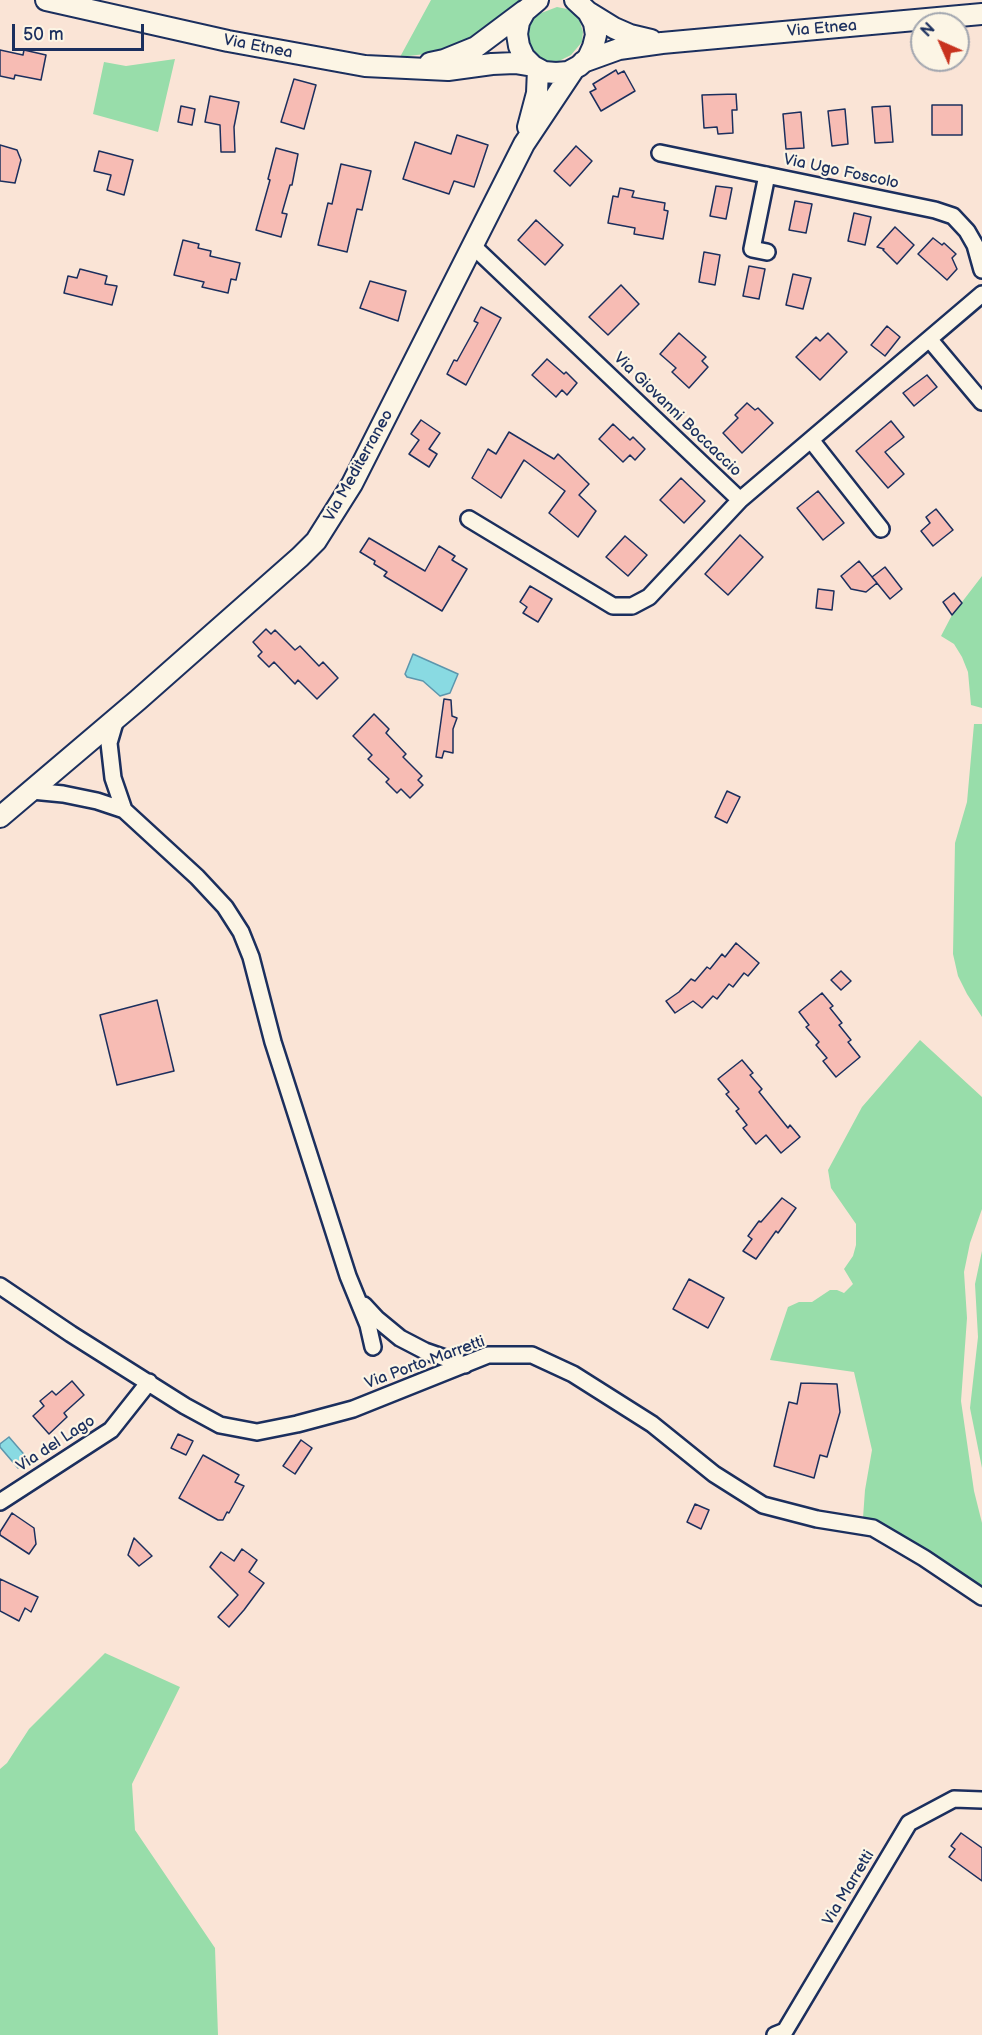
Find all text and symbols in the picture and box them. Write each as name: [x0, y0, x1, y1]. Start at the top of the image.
scale bar: [15, 12, 147, 50]
north arrow: [910, 12, 970, 72]
street label: Via Etnea: [786, 16, 858, 42]
text: N: [917, 19, 939, 41]
text: 50 m: [23, 24, 64, 45]
street label: Via Etnea: [222, 31, 294, 63]
street label: Via Ugo Foscolo: [781, 150, 901, 194]
street label: Via Giovanni Boccaccio: [609, 349, 745, 481]
street label: Via Mediterraneo: [320, 407, 398, 525]
street label: Via Porto Marretti: [362, 1332, 488, 1394]
street label: Via del Lago: [13, 1412, 99, 1476]
street label: Via Marretti: [819, 1847, 879, 1929]

